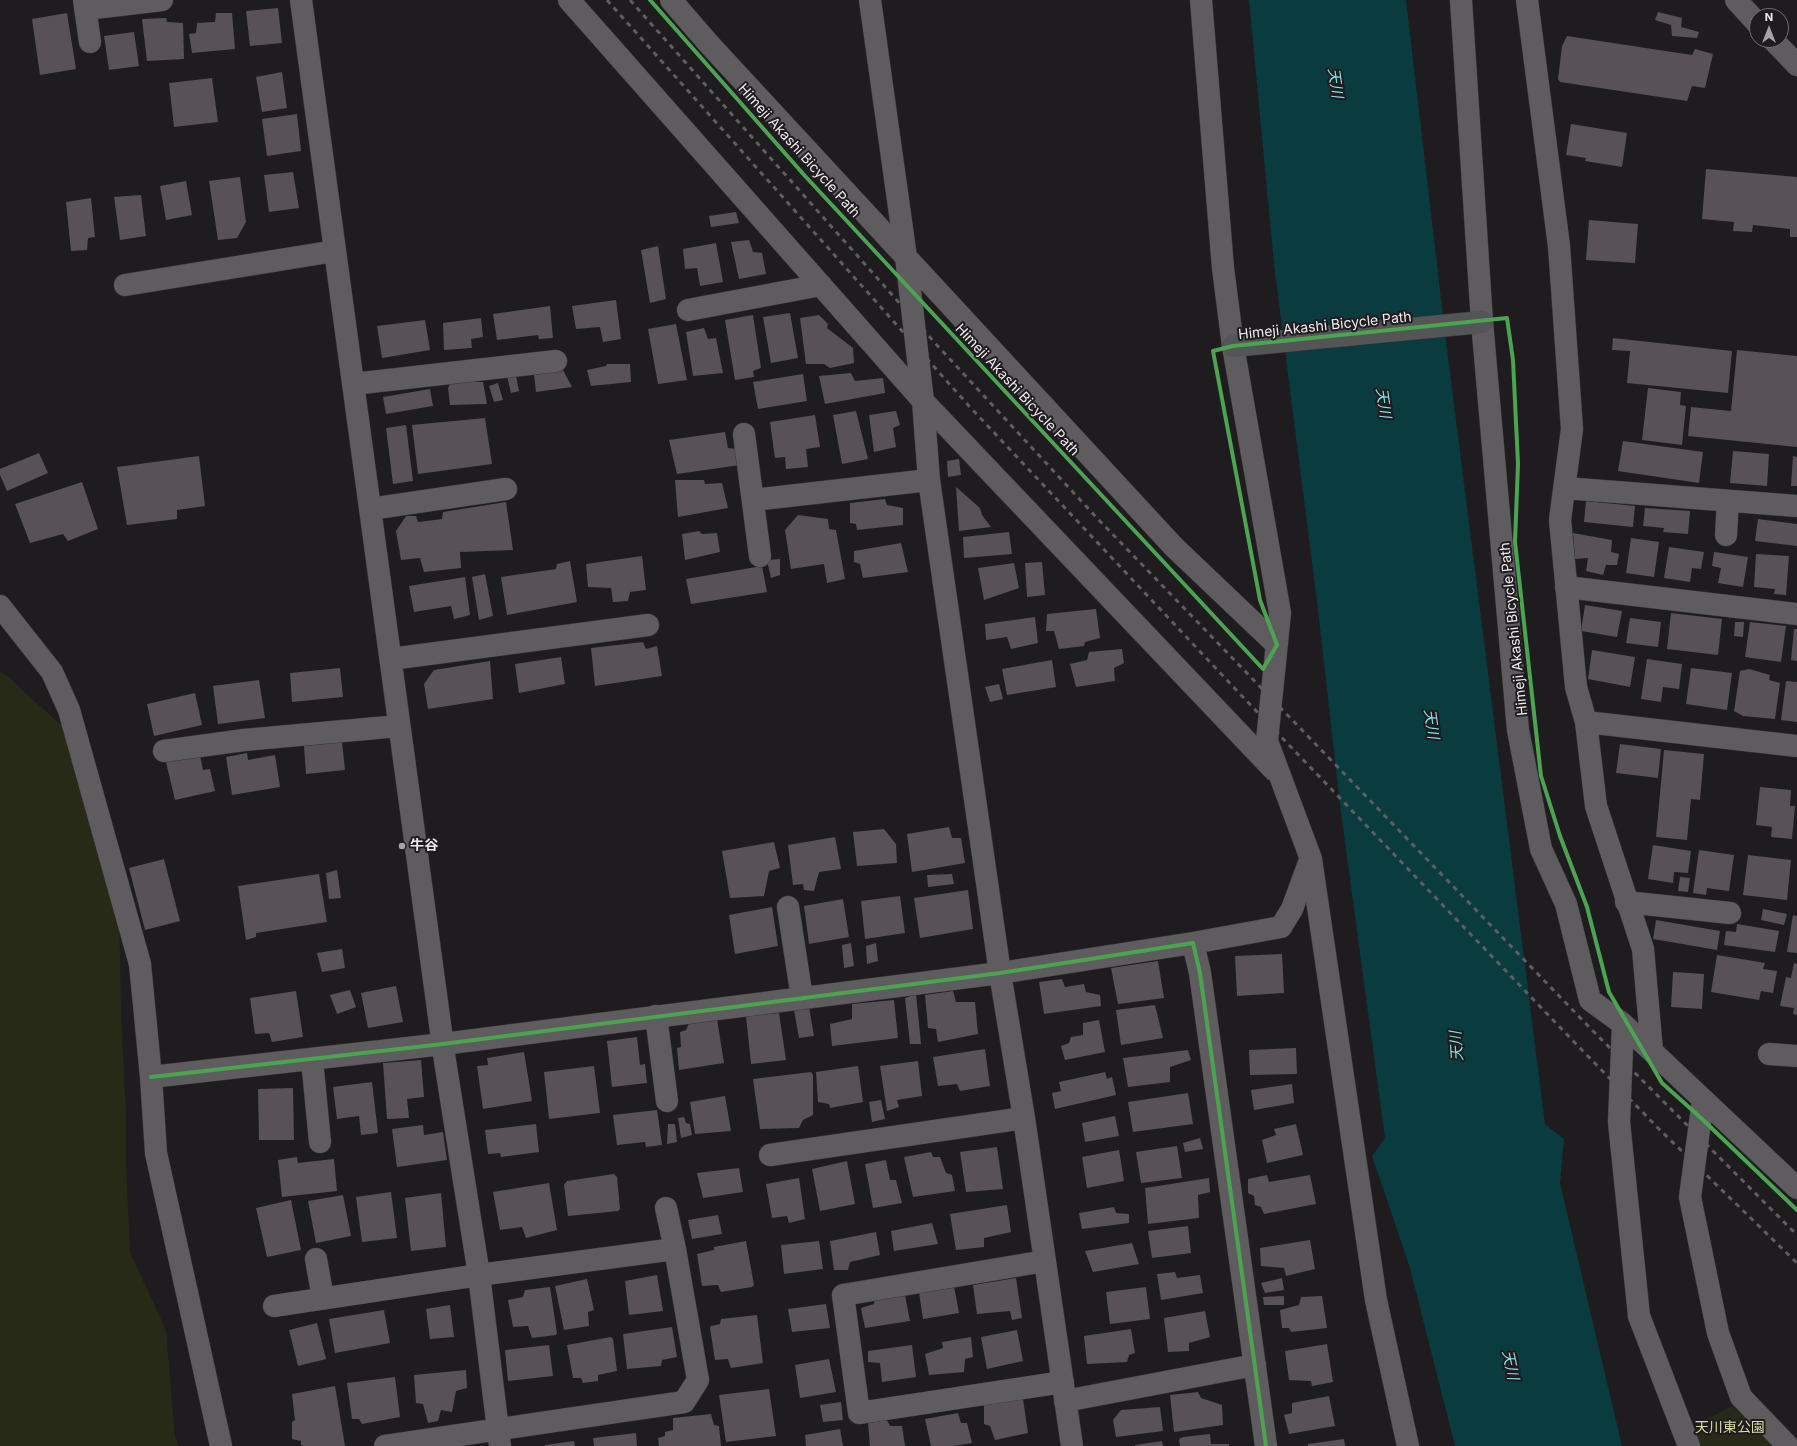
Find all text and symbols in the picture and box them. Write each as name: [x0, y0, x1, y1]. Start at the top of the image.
north arrow: [1749, 8, 1789, 48]
text: N: [1765, 10, 1773, 24]
water label: 天川: [1324, 67, 1346, 99]
street label: Himeji Akashi Bicycle Path: [734, 81, 864, 221]
street label: Himeji Akashi Bicycle Path: [1238, 309, 1412, 343]
street label: Himeji Akashi Bicycle Path: [951, 321, 1083, 459]
water label: 天川: [1372, 387, 1394, 419]
street label: Himeji Akashi Bicycle Path: [1497, 542, 1531, 716]
water label: 天川: [1420, 708, 1442, 740]
place label: 牛谷: [410, 838, 438, 854]
marker: 牛谷: [397, 841, 407, 851]
water label: 天川: [1447, 1030, 1467, 1062]
water label: 天川: [1498, 1348, 1522, 1382]
park label: 天川東公園: [1695, 1420, 1765, 1436]

